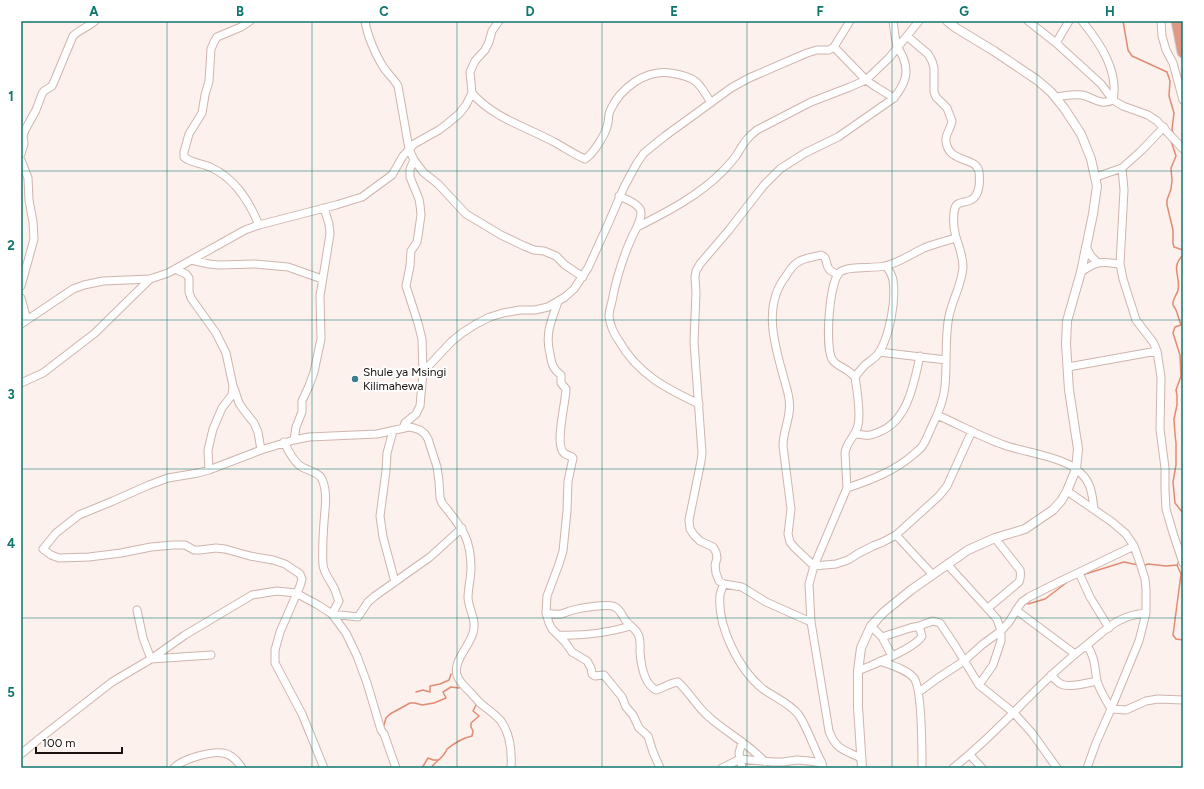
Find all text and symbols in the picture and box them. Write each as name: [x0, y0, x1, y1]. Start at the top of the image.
text: A: [89, 4, 99, 19]
text: B: [236, 4, 244, 19]
text: C: [379, 4, 389, 19]
text: D: [525, 4, 535, 19]
text: E: [670, 4, 678, 19]
text: F: [816, 4, 824, 19]
text: G: [959, 4, 969, 19]
text: H: [1105, 4, 1115, 19]
text: 1: [8, 89, 14, 104]
text: 2: [7, 238, 15, 253]
place label: Shule ya Msingi Kilimahewa: [363, 365, 446, 393]
marker: Shule ya Msingi Kilimahewa: [350, 374, 360, 384]
text: 3: [7, 387, 15, 402]
text: 4: [7, 536, 15, 551]
text: 5: [7, 685, 15, 700]
scale bar: [36, 729, 122, 755]
text: 100 m: [42, 736, 76, 750]

